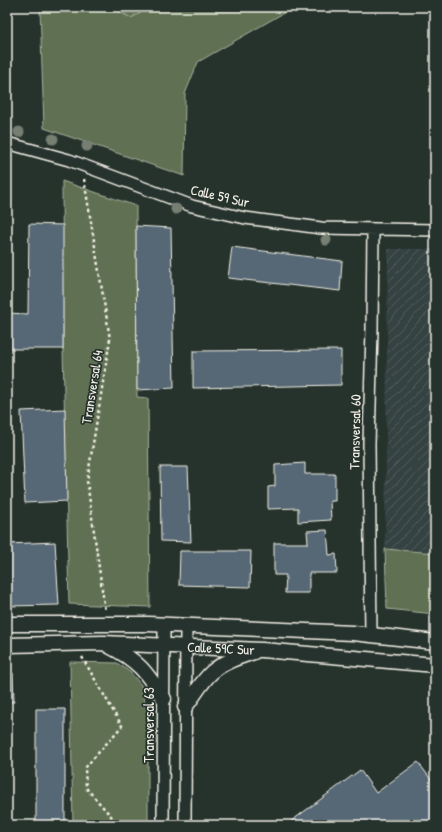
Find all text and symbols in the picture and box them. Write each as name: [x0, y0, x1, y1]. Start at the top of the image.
street label: Calle 59 Sur: [189, 180, 252, 212]
street label: Transversal 64: [76, 349, 107, 425]
street label: Transversal 60: [344, 394, 365, 470]
street label: Calle 59C Sur: [187, 637, 256, 659]
street label: Transversal 63: [139, 687, 158, 763]

